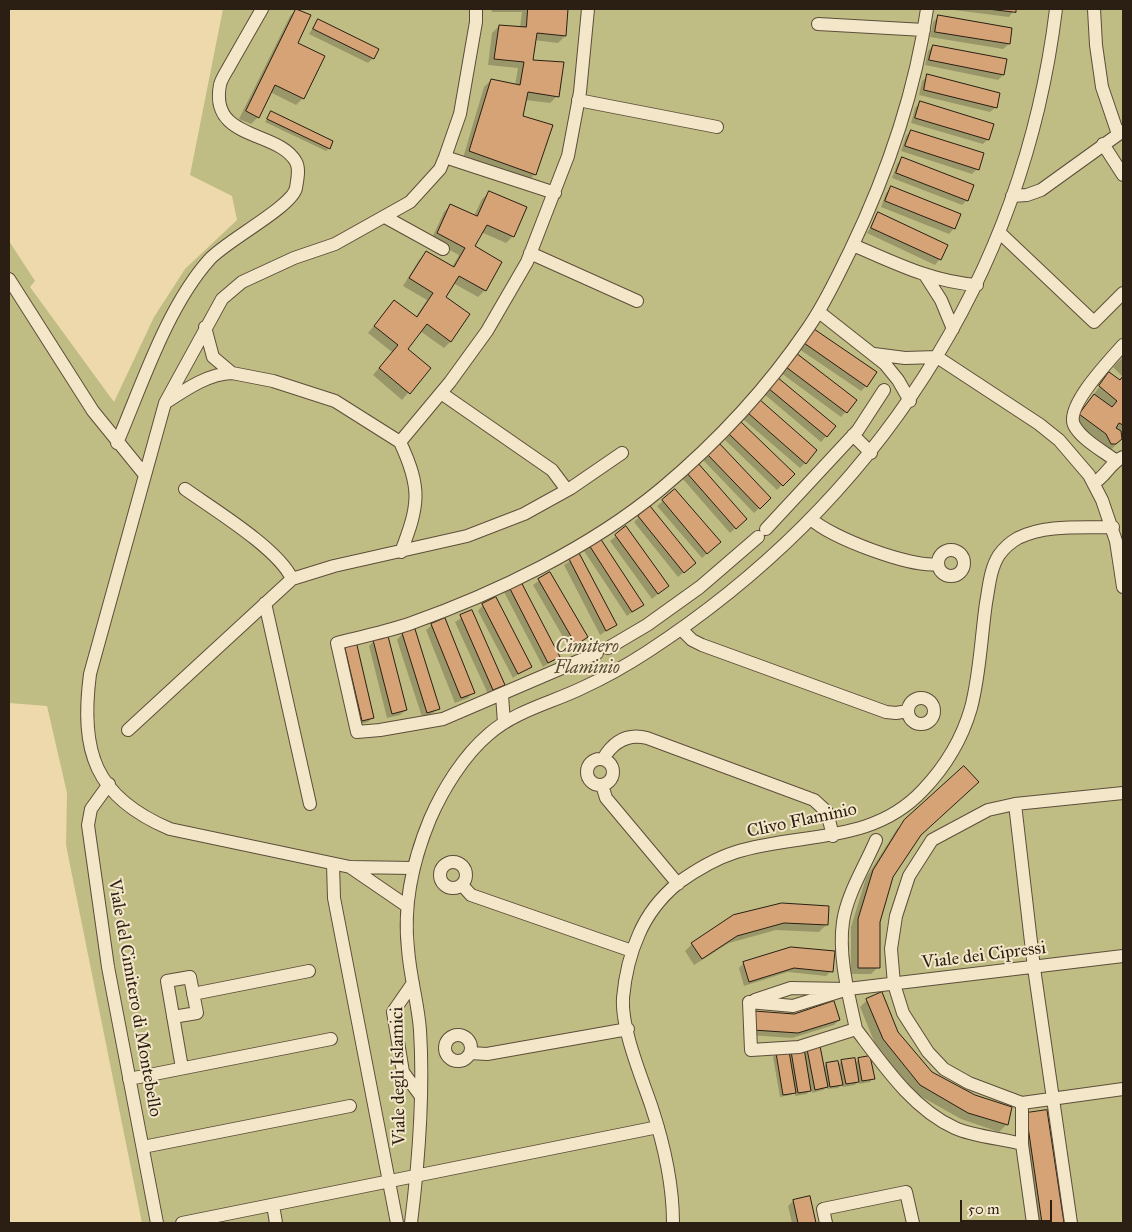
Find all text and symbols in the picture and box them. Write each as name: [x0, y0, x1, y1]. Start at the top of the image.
park label: Cimitero Flaminio: [554, 637, 620, 680]
street label: Clivo Flaminio: [745, 799, 859, 843]
street label: Viale del Cimitero di Montebello: [102, 877, 166, 1119]
street label: Viale dei Cipressi: [921, 938, 1047, 974]
street label: Viale degli Islamici: [387, 1006, 411, 1146]
scale bar: [962, 1190, 1054, 1222]
text: 50 m: [968, 1200, 1000, 1218]

